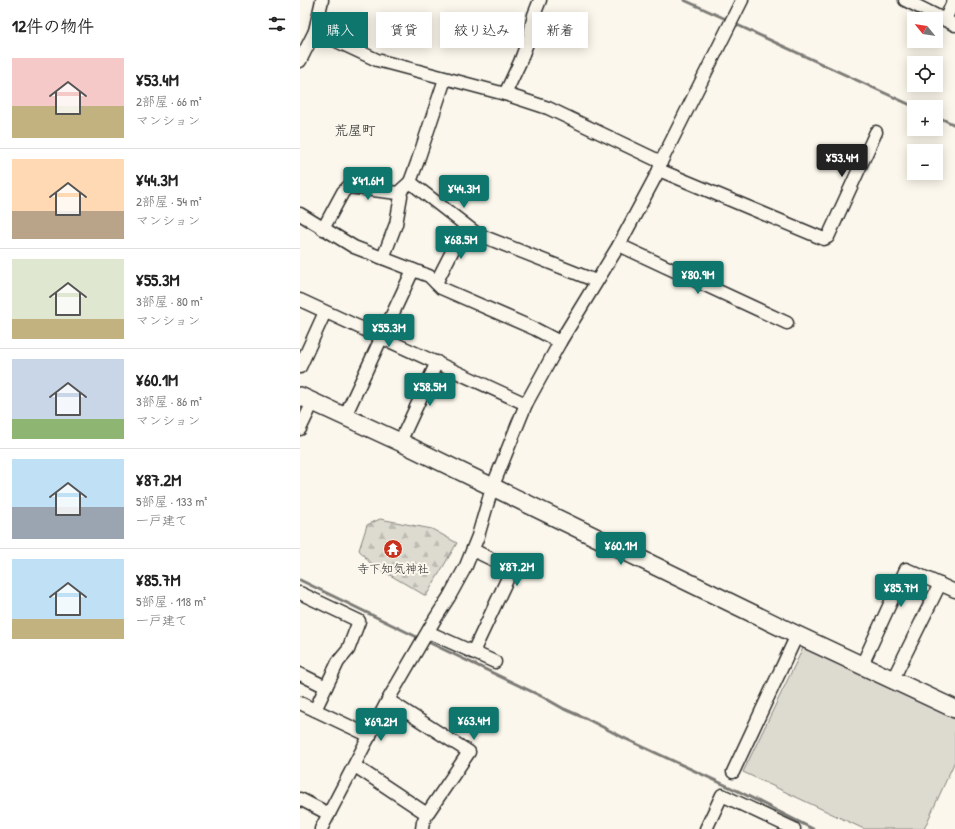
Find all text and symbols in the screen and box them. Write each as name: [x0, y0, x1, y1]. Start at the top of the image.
chip: 購入: [312, 12, 368, 48]
chip: 賃貸: [376, 12, 432, 48]
chip: 絞り込み: [440, 12, 524, 48]
chip: 新着: [532, 12, 588, 48]
north arrow: [907, 12, 943, 48]
map controls: [907, 12, 943, 180]
icon: filters: [266, 13, 288, 35]
text: 12件の物件: [12, 14, 94, 37]
button: locate: [907, 56, 943, 92]
text: ¥53.4M: [136, 68, 179, 91]
icon: home: [44, 74, 92, 122]
text: 2部屋 · 66 m²: [136, 92, 202, 110]
button: +: [907, 100, 943, 136]
text: マンション: [136, 111, 200, 129]
district label: 荒屋町: [334, 120, 376, 139]
pin: ¥53.4M: [809, 144, 875, 178]
button: −: [907, 144, 943, 180]
text: ¥53.4M: [826, 148, 858, 166]
pin: ¥41.6M: [335, 167, 401, 201]
text: ¥44.3M: [136, 168, 178, 191]
text: ¥41.6M: [352, 171, 384, 189]
icon: home: [44, 175, 92, 223]
pin: ¥44.3M: [431, 175, 497, 209]
text: ¥44.3M: [448, 179, 480, 197]
text: 2部屋 · 54 m²: [136, 192, 202, 210]
text: マンション: [136, 211, 200, 229]
pin: ¥68.5M: [428, 226, 494, 260]
text: ¥68.5M: [445, 230, 477, 248]
pin: ¥80.9M: [665, 261, 731, 295]
text: ¥80.9M: [682, 265, 714, 283]
text: ¥55.3M: [136, 268, 180, 291]
icon: home: [44, 275, 92, 323]
text: 3部屋 · 80 m²: [136, 292, 203, 310]
text: マンション: [136, 311, 200, 329]
pin: ¥55.3M: [356, 314, 422, 348]
text: ¥55.3M: [372, 318, 406, 336]
text: ¥60.1M: [136, 368, 178, 391]
pin: ¥58.5M: [397, 373, 463, 407]
icon: home: [44, 375, 92, 423]
text: ¥58.5M: [413, 377, 447, 395]
text: 3部屋 · 86 m²: [136, 392, 202, 410]
text: マンション: [136, 411, 200, 429]
text: ¥87.2M: [136, 468, 181, 491]
icon: home: [44, 475, 92, 523]
text: 5部屋 · 133 m²: [136, 492, 207, 510]
text: 一戸建て: [136, 511, 188, 529]
pin: ¥60.1M: [588, 532, 654, 566]
text: ¥60.1M: [605, 536, 637, 554]
temple icon: 寺下知気神社: [382, 538, 404, 560]
pin: ¥87.2M: [484, 553, 550, 587]
text: ¥87.2M: [500, 557, 534, 575]
place label: 寺下知気神社: [357, 560, 429, 577]
text: ¥85.7M: [136, 568, 181, 591]
pin: ¥85.7M: [868, 574, 934, 608]
icon: home: [44, 575, 92, 623]
text: ¥85.7M: [884, 578, 918, 596]
text: 5部屋 · 118 m²: [136, 592, 206, 610]
text: 一戸建て: [136, 611, 188, 629]
pin: ¥63.4M: [441, 707, 507, 741]
pin: ¥69.2M: [348, 708, 414, 742]
text: ¥63.4M: [458, 711, 490, 729]
text: ¥69.2M: [365, 712, 397, 730]

